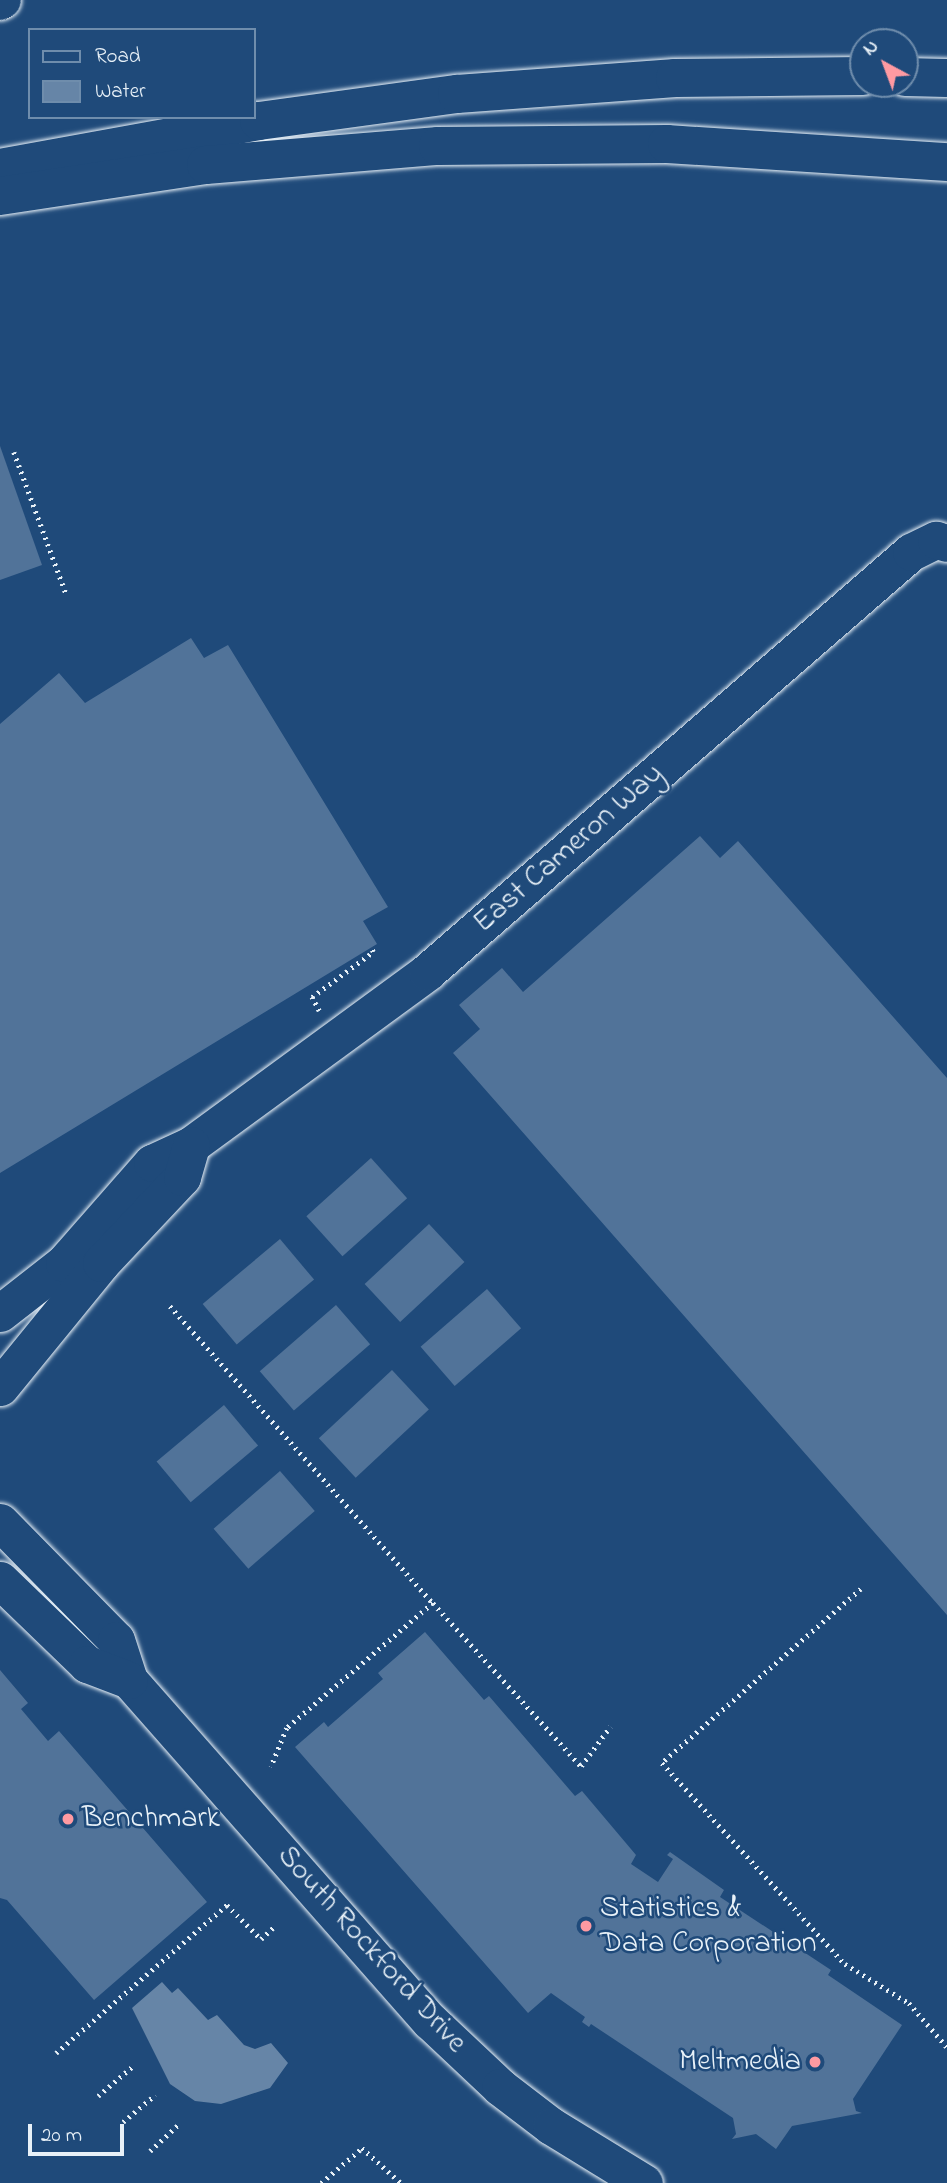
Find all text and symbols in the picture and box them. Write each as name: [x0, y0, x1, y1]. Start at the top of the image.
legend: [28, 28, 256, 119]
north arrow: [849, 28, 919, 98]
text: N: [858, 34, 885, 63]
text: Road: [95, 42, 141, 72]
text: Water: [95, 77, 146, 107]
street label: East Cameron Way: [467, 757, 671, 941]
place label: Benchmark: [82, 1801, 220, 1837]
marker: Benchmark: [60, 1811, 76, 1827]
street label: South Rockford Drive: [268, 1839, 474, 2061]
place label: Statistics & Data Corporation: [600, 1891, 817, 1962]
marker: Statistics & Data Corporation: [578, 1918, 594, 1934]
place label: Meltmedia: [679, 2044, 801, 2080]
marker: Meltmedia: [807, 2054, 823, 2070]
scale bar: [32, 2110, 128, 2154]
text: 20 m: [41, 2121, 82, 2151]

